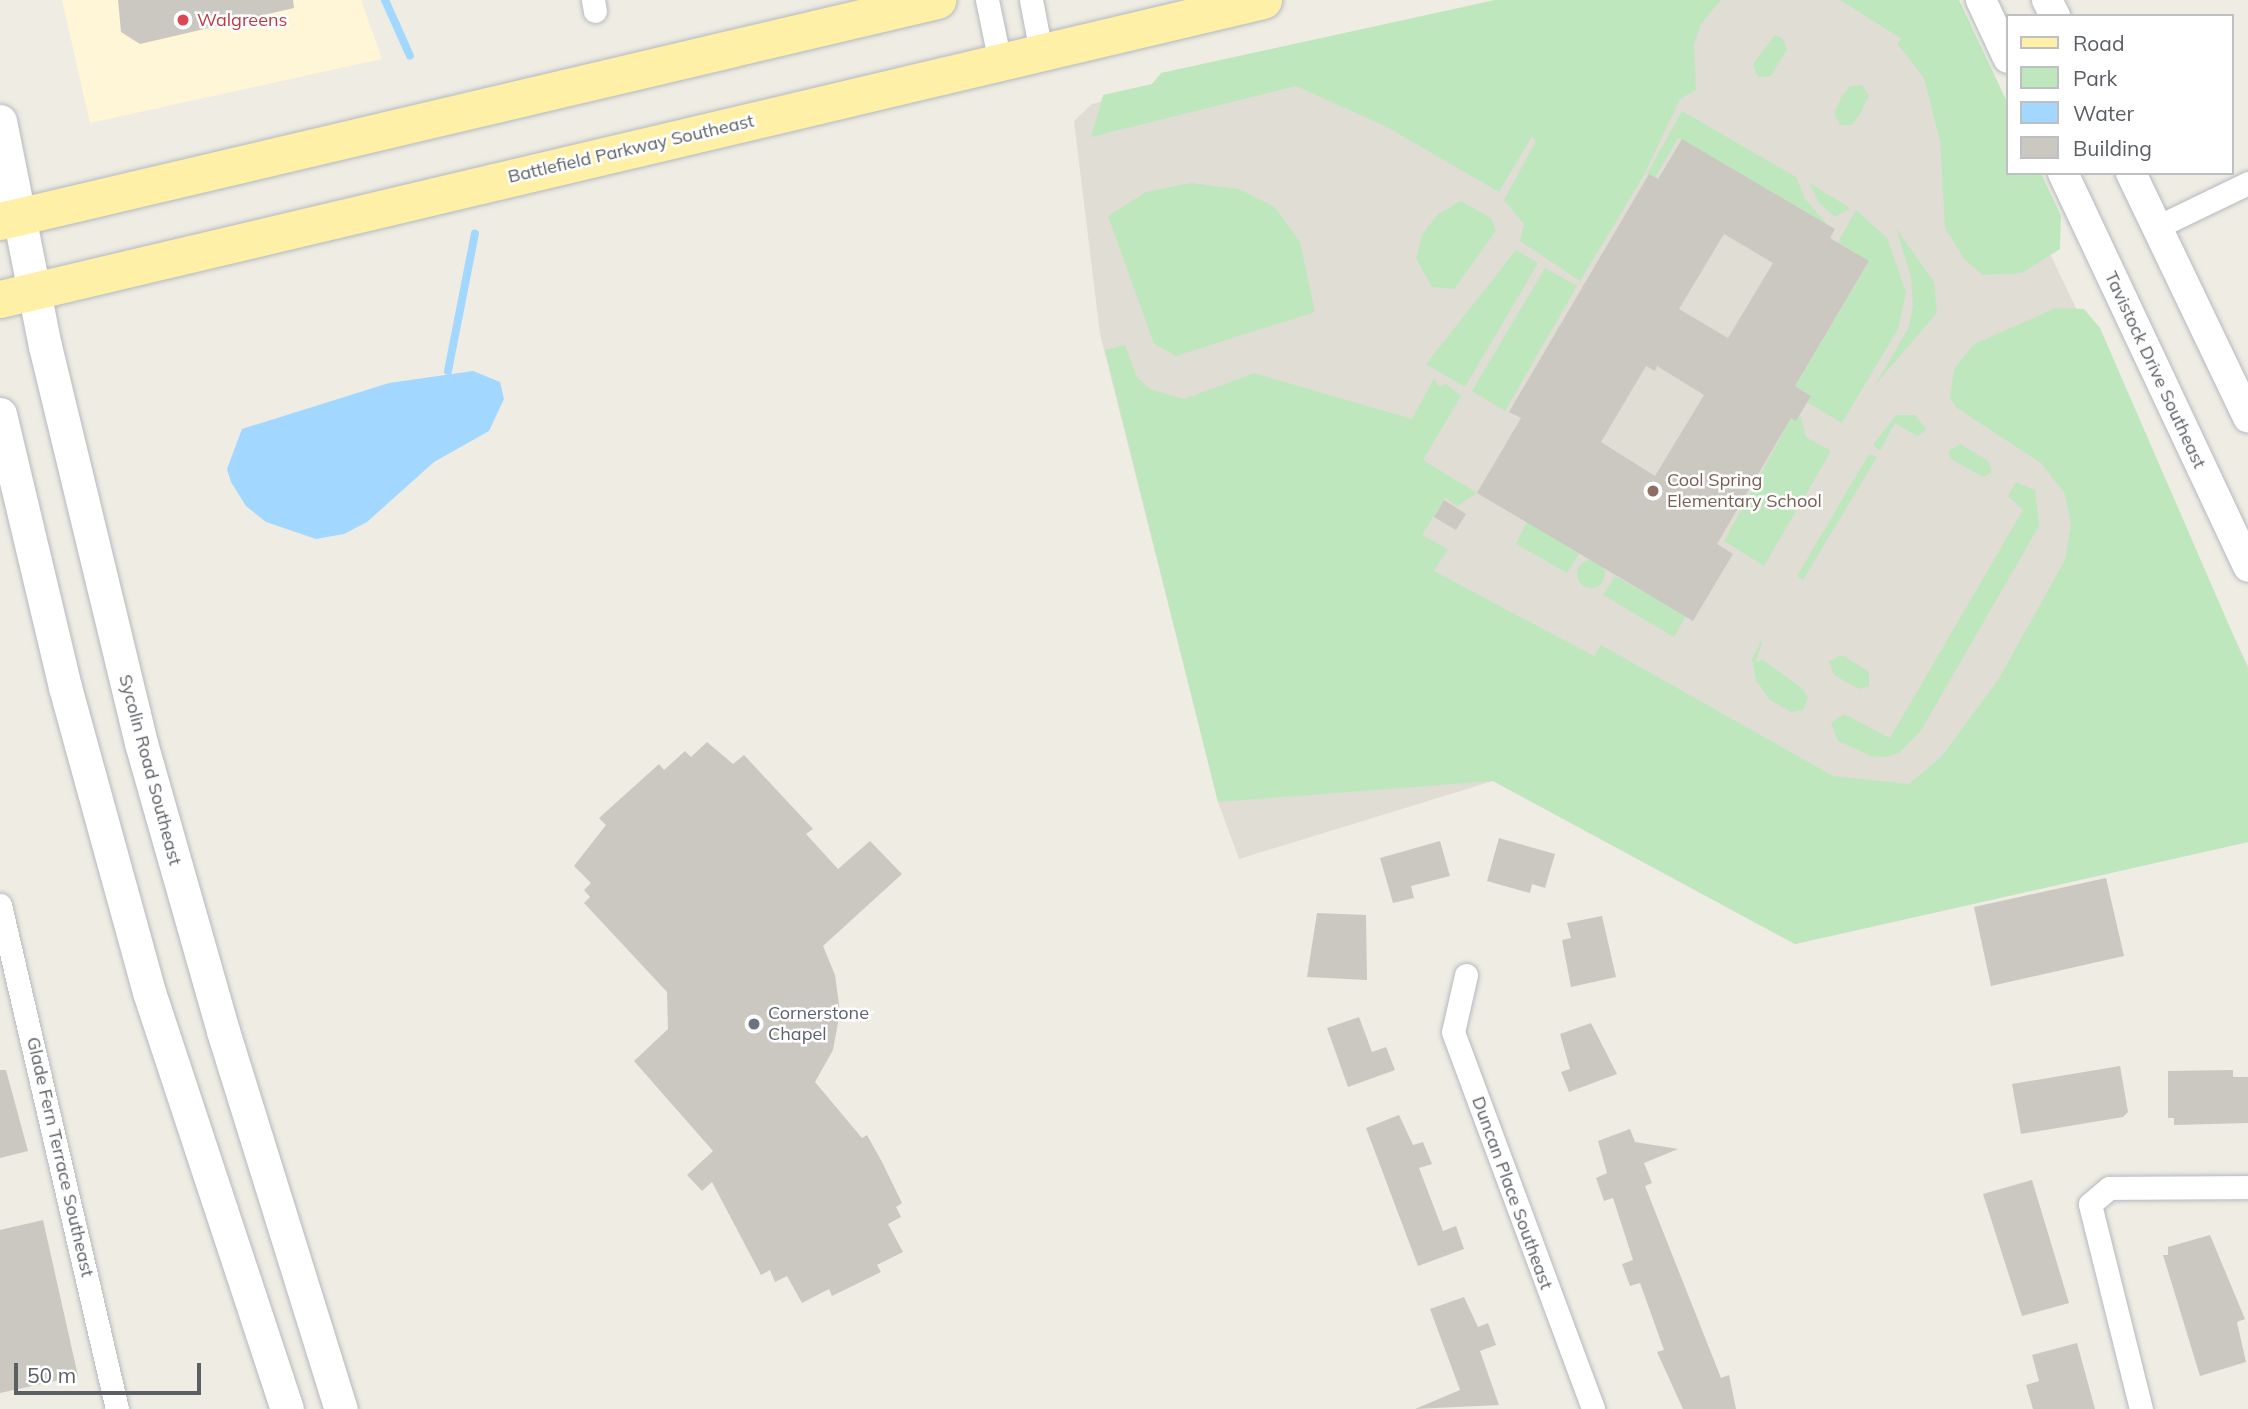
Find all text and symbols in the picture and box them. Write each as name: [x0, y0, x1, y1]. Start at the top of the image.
place label: Walgreens: [197, 9, 287, 31]
marker: Walgreens: [175, 12, 191, 28]
legend: [2007, 14, 2234, 175]
text: Road: [2073, 30, 2124, 56]
text: Park: [2073, 65, 2117, 91]
text: Water: [2073, 100, 2134, 126]
street label: Battlefield Parkway Southeast: [506, 110, 756, 188]
text: Building: [2073, 135, 2152, 161]
street label: Tavistock Drive Southeast: [2100, 268, 2210, 472]
place label: Cool Spring Elementary School: [1667, 470, 1822, 512]
marker: Cool Spring Elementary School: [1645, 483, 1661, 499]
street label: Sycolin Road Southeast: [114, 672, 186, 868]
place label: Cornerstone Chapel: [768, 1003, 869, 1046]
marker: Cornerstone Chapel: [746, 1016, 762, 1032]
street label: Glade Fern Terrace Southeast: [22, 1035, 98, 1279]
street label: Duncan Place Southeast: [1467, 1094, 1557, 1292]
scale bar: [18, 1350, 205, 1394]
text: 50 m: [27, 1362, 76, 1388]

